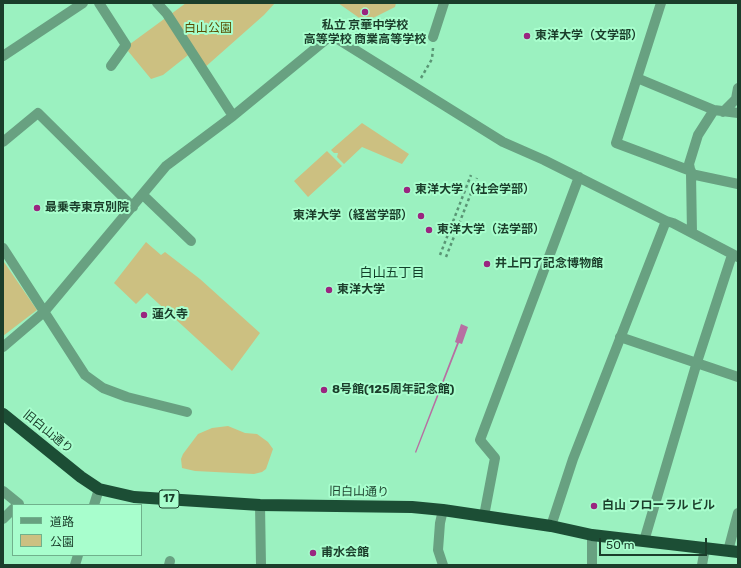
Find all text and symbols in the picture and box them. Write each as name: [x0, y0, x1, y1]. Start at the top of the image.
marker: 私立 京華中学校 高等学校 商業高等学校: [360, 7, 370, 17]
place label: 私立 京華中学校 高等学校 商業高等学校: [304, 19, 426, 47]
park label: 白山公園: [184, 22, 232, 36]
place label: 東洋大学（文学部）: [535, 29, 643, 43]
marker: 東洋大学（文学部）: [522, 31, 532, 41]
place label: 東洋大学（社会学部）: [415, 183, 535, 197]
marker: 東洋大学（社会学部）: [402, 185, 412, 195]
place label: 最乗寺東京別院: [45, 201, 129, 215]
marker: 最乗寺東京別院: [32, 203, 42, 213]
place label: 東洋大学（経営学部）: [293, 209, 413, 223]
marker: 東洋大学（経営学部）: [416, 211, 426, 221]
place label: 東洋大学（法学部）: [437, 223, 545, 237]
marker: 東洋大学（法学部）: [424, 225, 434, 235]
place label: 井上円了記念博物館: [495, 257, 603, 271]
marker: 井上円了記念博物館: [482, 259, 492, 269]
district label: 白山五丁目: [360, 265, 424, 281]
place label: 東洋大学: [337, 283, 385, 297]
marker: 東洋大学: [324, 285, 334, 295]
place label: 蓮久寺: [152, 308, 188, 322]
marker: 蓮久寺: [139, 310, 149, 320]
place label: 8号館(125周年記念館): [332, 383, 454, 397]
marker: 8号館(125周年記念館): [319, 385, 329, 395]
street label: 旧白山通り: [20, 408, 76, 456]
street label: 旧白山通り: [329, 484, 389, 500]
road number: 17: [159, 490, 179, 508]
place label: 白山 フローラル ビル: [602, 499, 715, 513]
marker: 白山 フローラル ビル: [589, 501, 599, 511]
legend: [12, 504, 142, 556]
text: 道路: [50, 515, 74, 529]
scale bar: [601, 530, 709, 556]
text: 公園: [50, 535, 74, 549]
text: 50 m: [606, 538, 634, 552]
place label: 甫水会館: [321, 546, 369, 560]
marker: 甫水会館: [308, 548, 318, 558]

